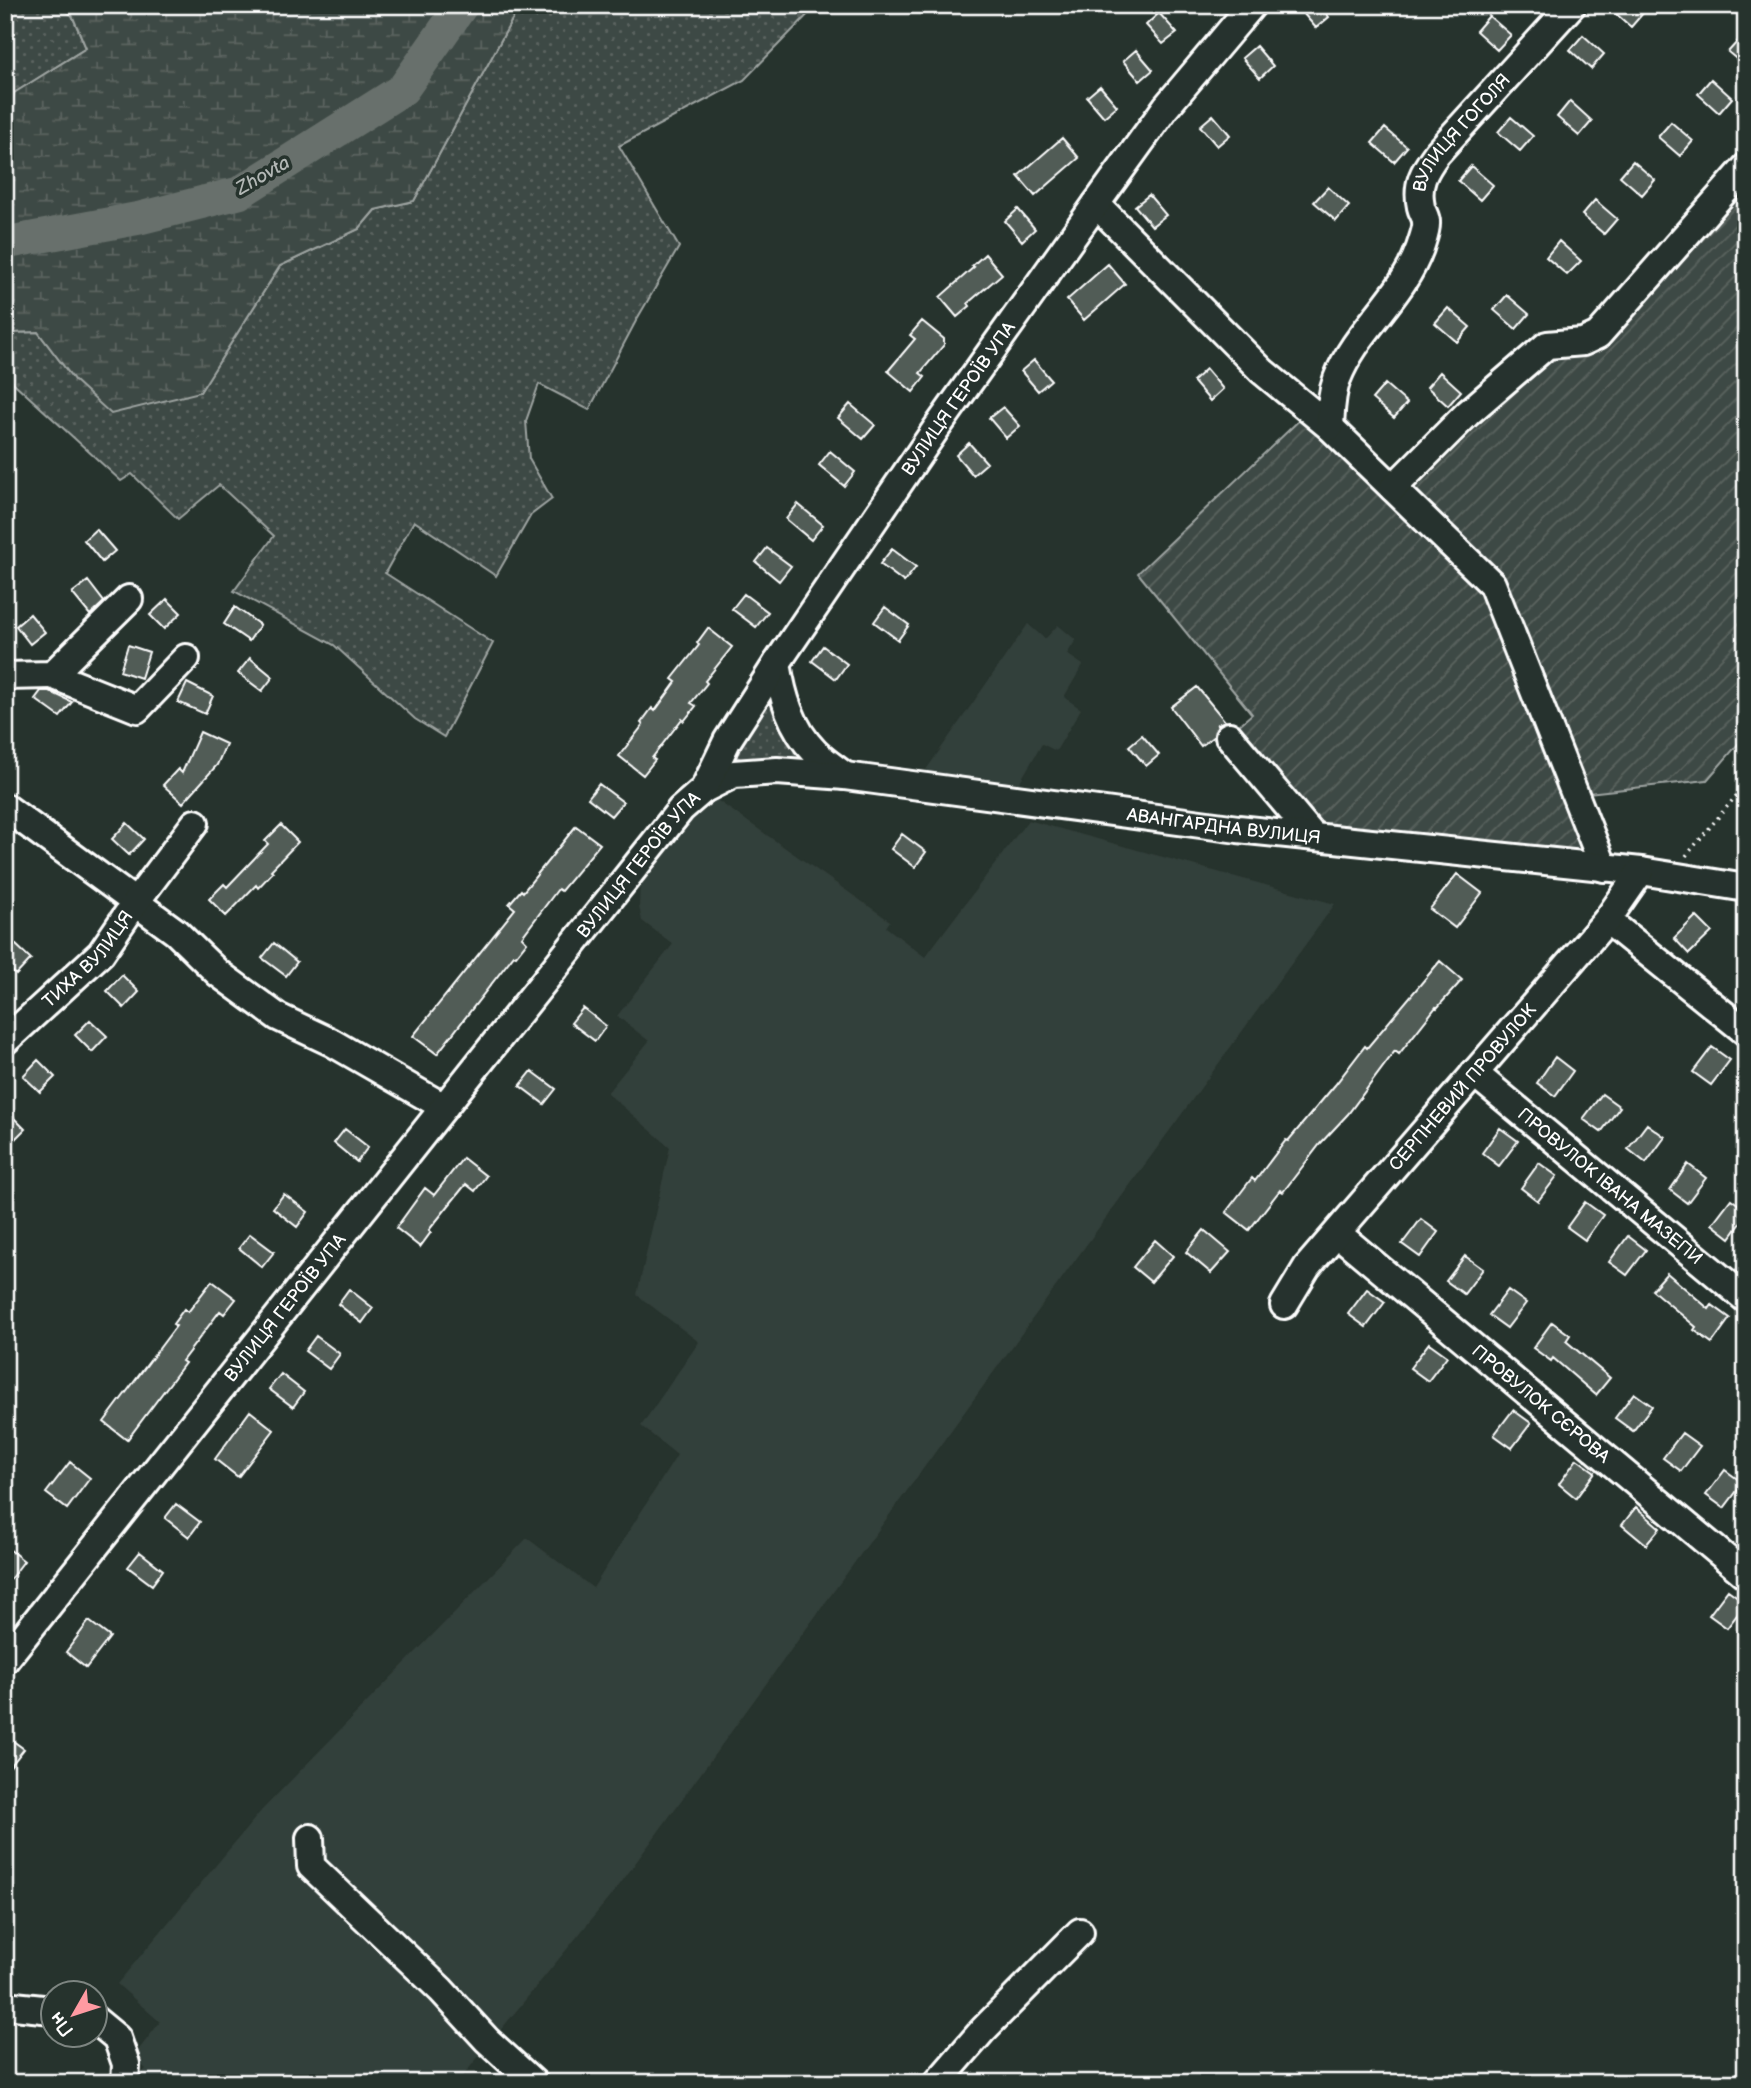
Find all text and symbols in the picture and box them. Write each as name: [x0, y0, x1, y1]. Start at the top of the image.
street label: ВУЛИЦЯ ГОГОЛЯ: [1409, 69, 1515, 193]
water label: Zhovta: [231, 151, 294, 201]
street label: ВУЛИЦЯ ГЕРОЇВ УПА: [897, 317, 1020, 479]
street label: ВУЛИЦЯ ГЕРОЇВ УПА: [572, 787, 704, 942]
street label: АВАНГАРДНА ВУЛИЦЯ: [1125, 803, 1322, 848]
street label: ТИХА ВУЛИЦЯ: [38, 906, 137, 1012]
street label: СЕРПНЕВИЙ ПРОВУЛОК: [1385, 999, 1540, 1175]
street label: ПРОВУЛОК ІВАНА МАЗЕПИ: [1514, 1103, 1707, 1269]
street label: ВУЛИЦЯ ГЕРОЇВ УПА: [220, 1229, 350, 1386]
street label: ПРОВУЛОК СЄРОВА: [1468, 1340, 1614, 1467]
north arrow: [38, 1980, 108, 2050]
text: Пн: [45, 2007, 79, 2041]

